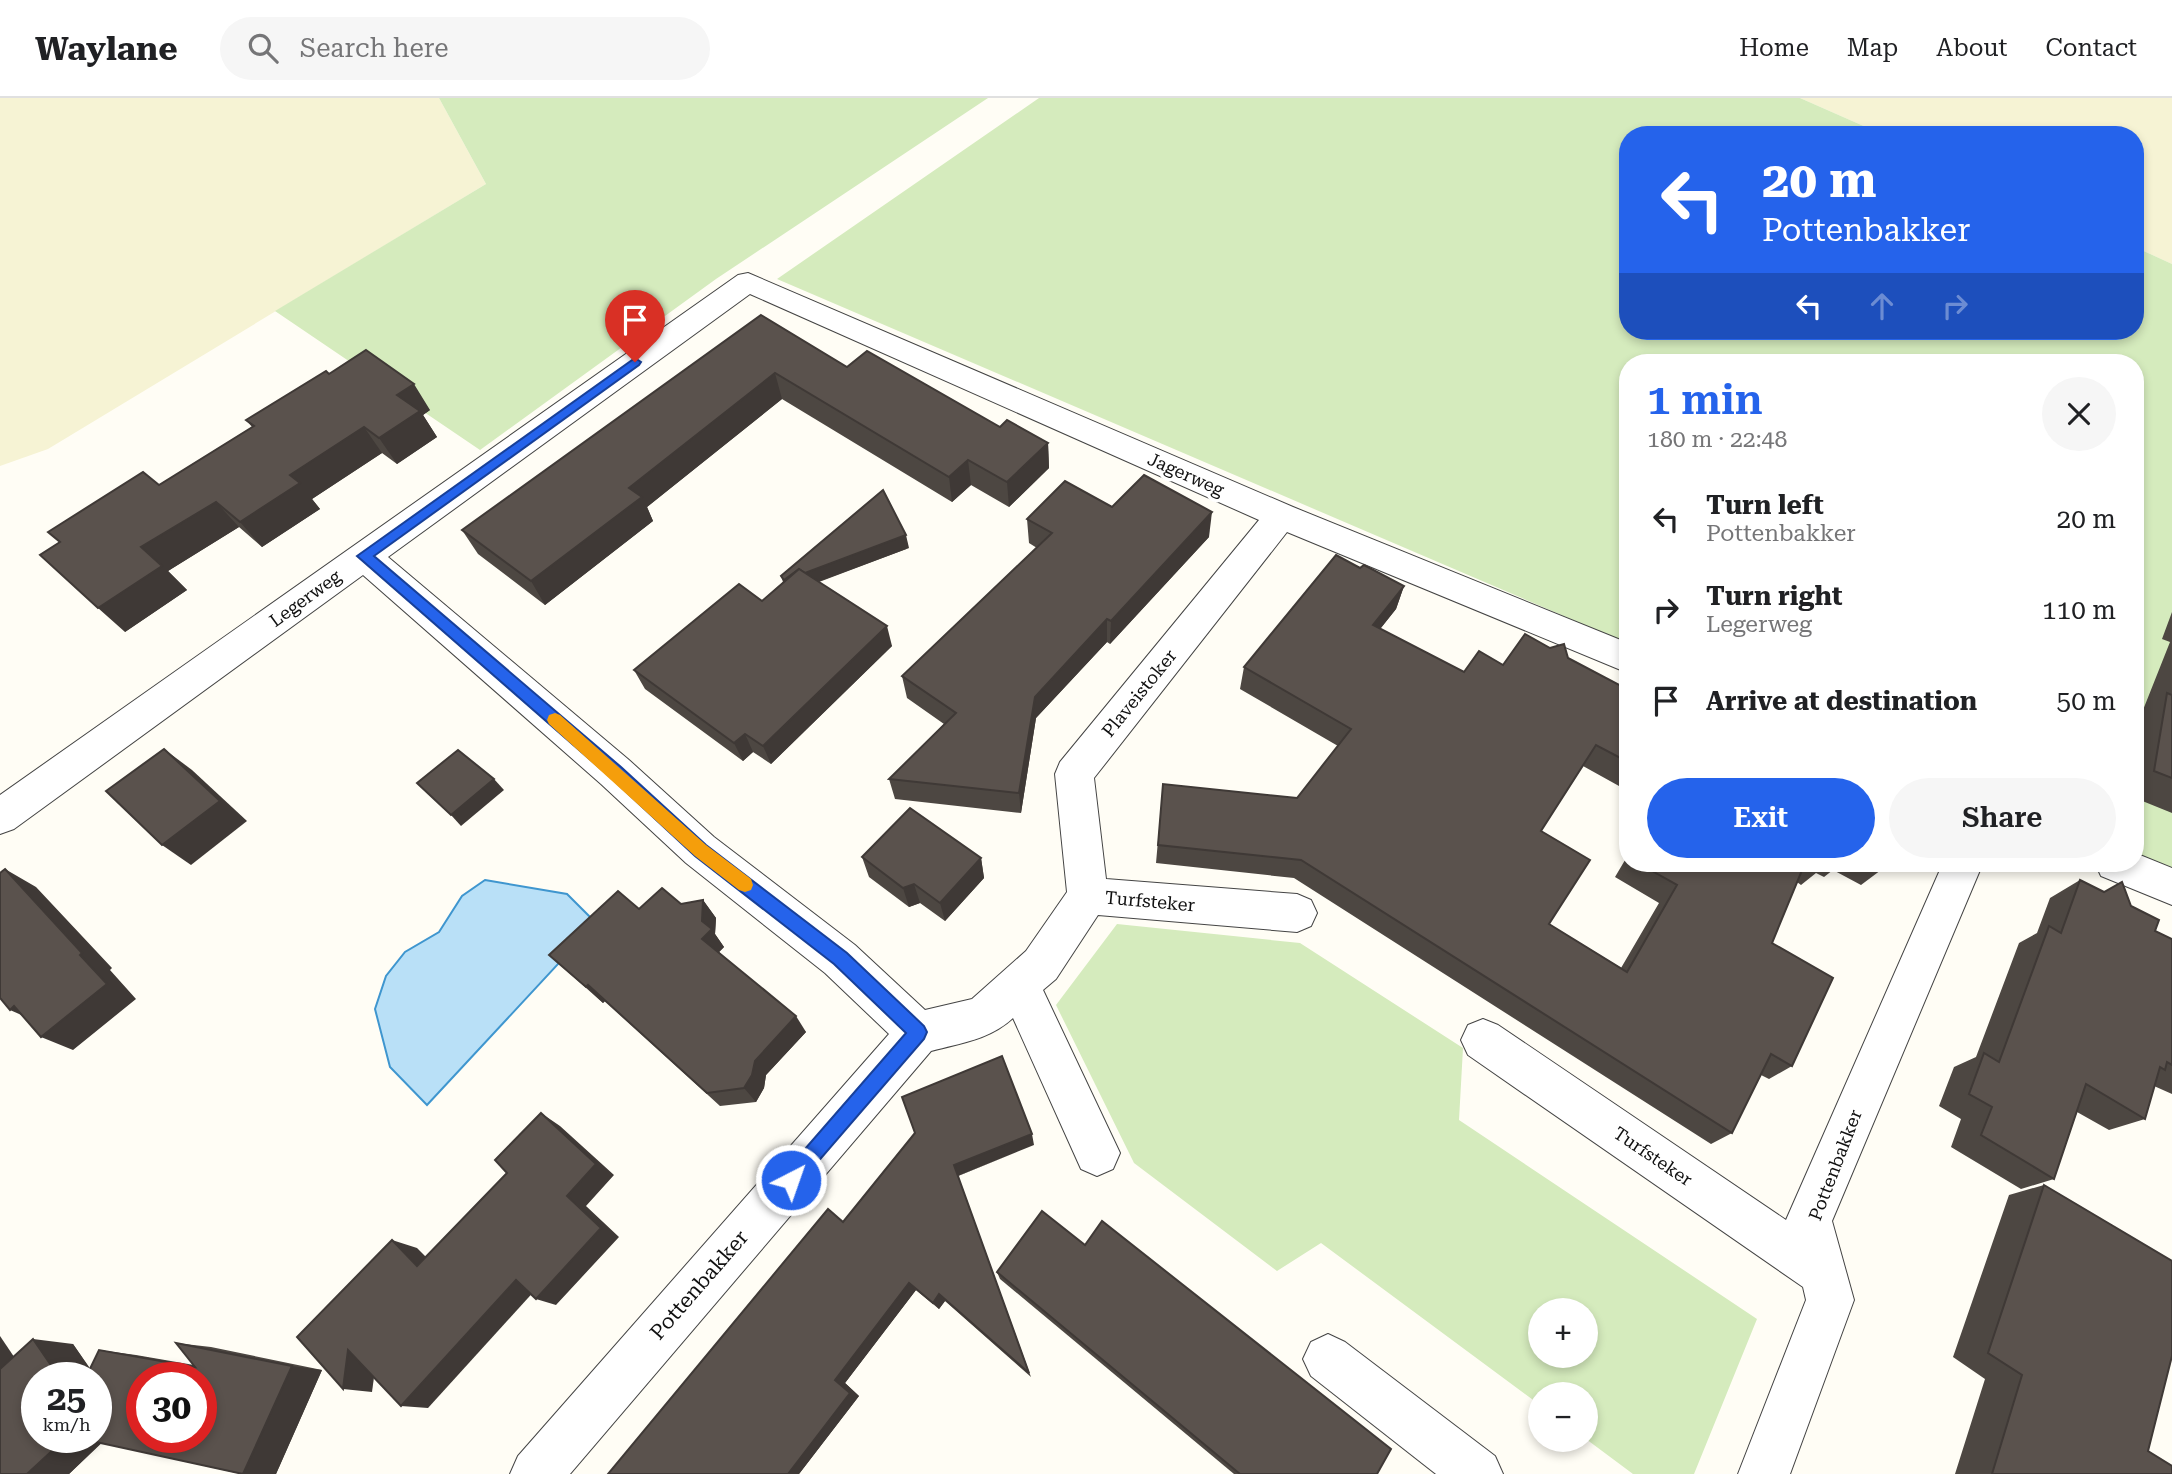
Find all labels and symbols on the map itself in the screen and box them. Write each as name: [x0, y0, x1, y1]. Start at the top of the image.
pin: [605, 290, 665, 362]
street label: Jagerweg: [1145, 448, 1228, 500]
street label: Legerweg: [265, 565, 345, 631]
street label: Plaveistoker: [1097, 645, 1181, 741]
street label: Turfsteker: [1104, 887, 1196, 915]
street label: Pottenbakker: [1804, 1107, 1866, 1223]
street label: Turfsteker: [1610, 1122, 1696, 1190]
position arrow: [754, 1143, 828, 1217]
street label: Pottenbakker: [645, 1225, 753, 1344]
speed limit sign: 30: [126, 1362, 217, 1453]

